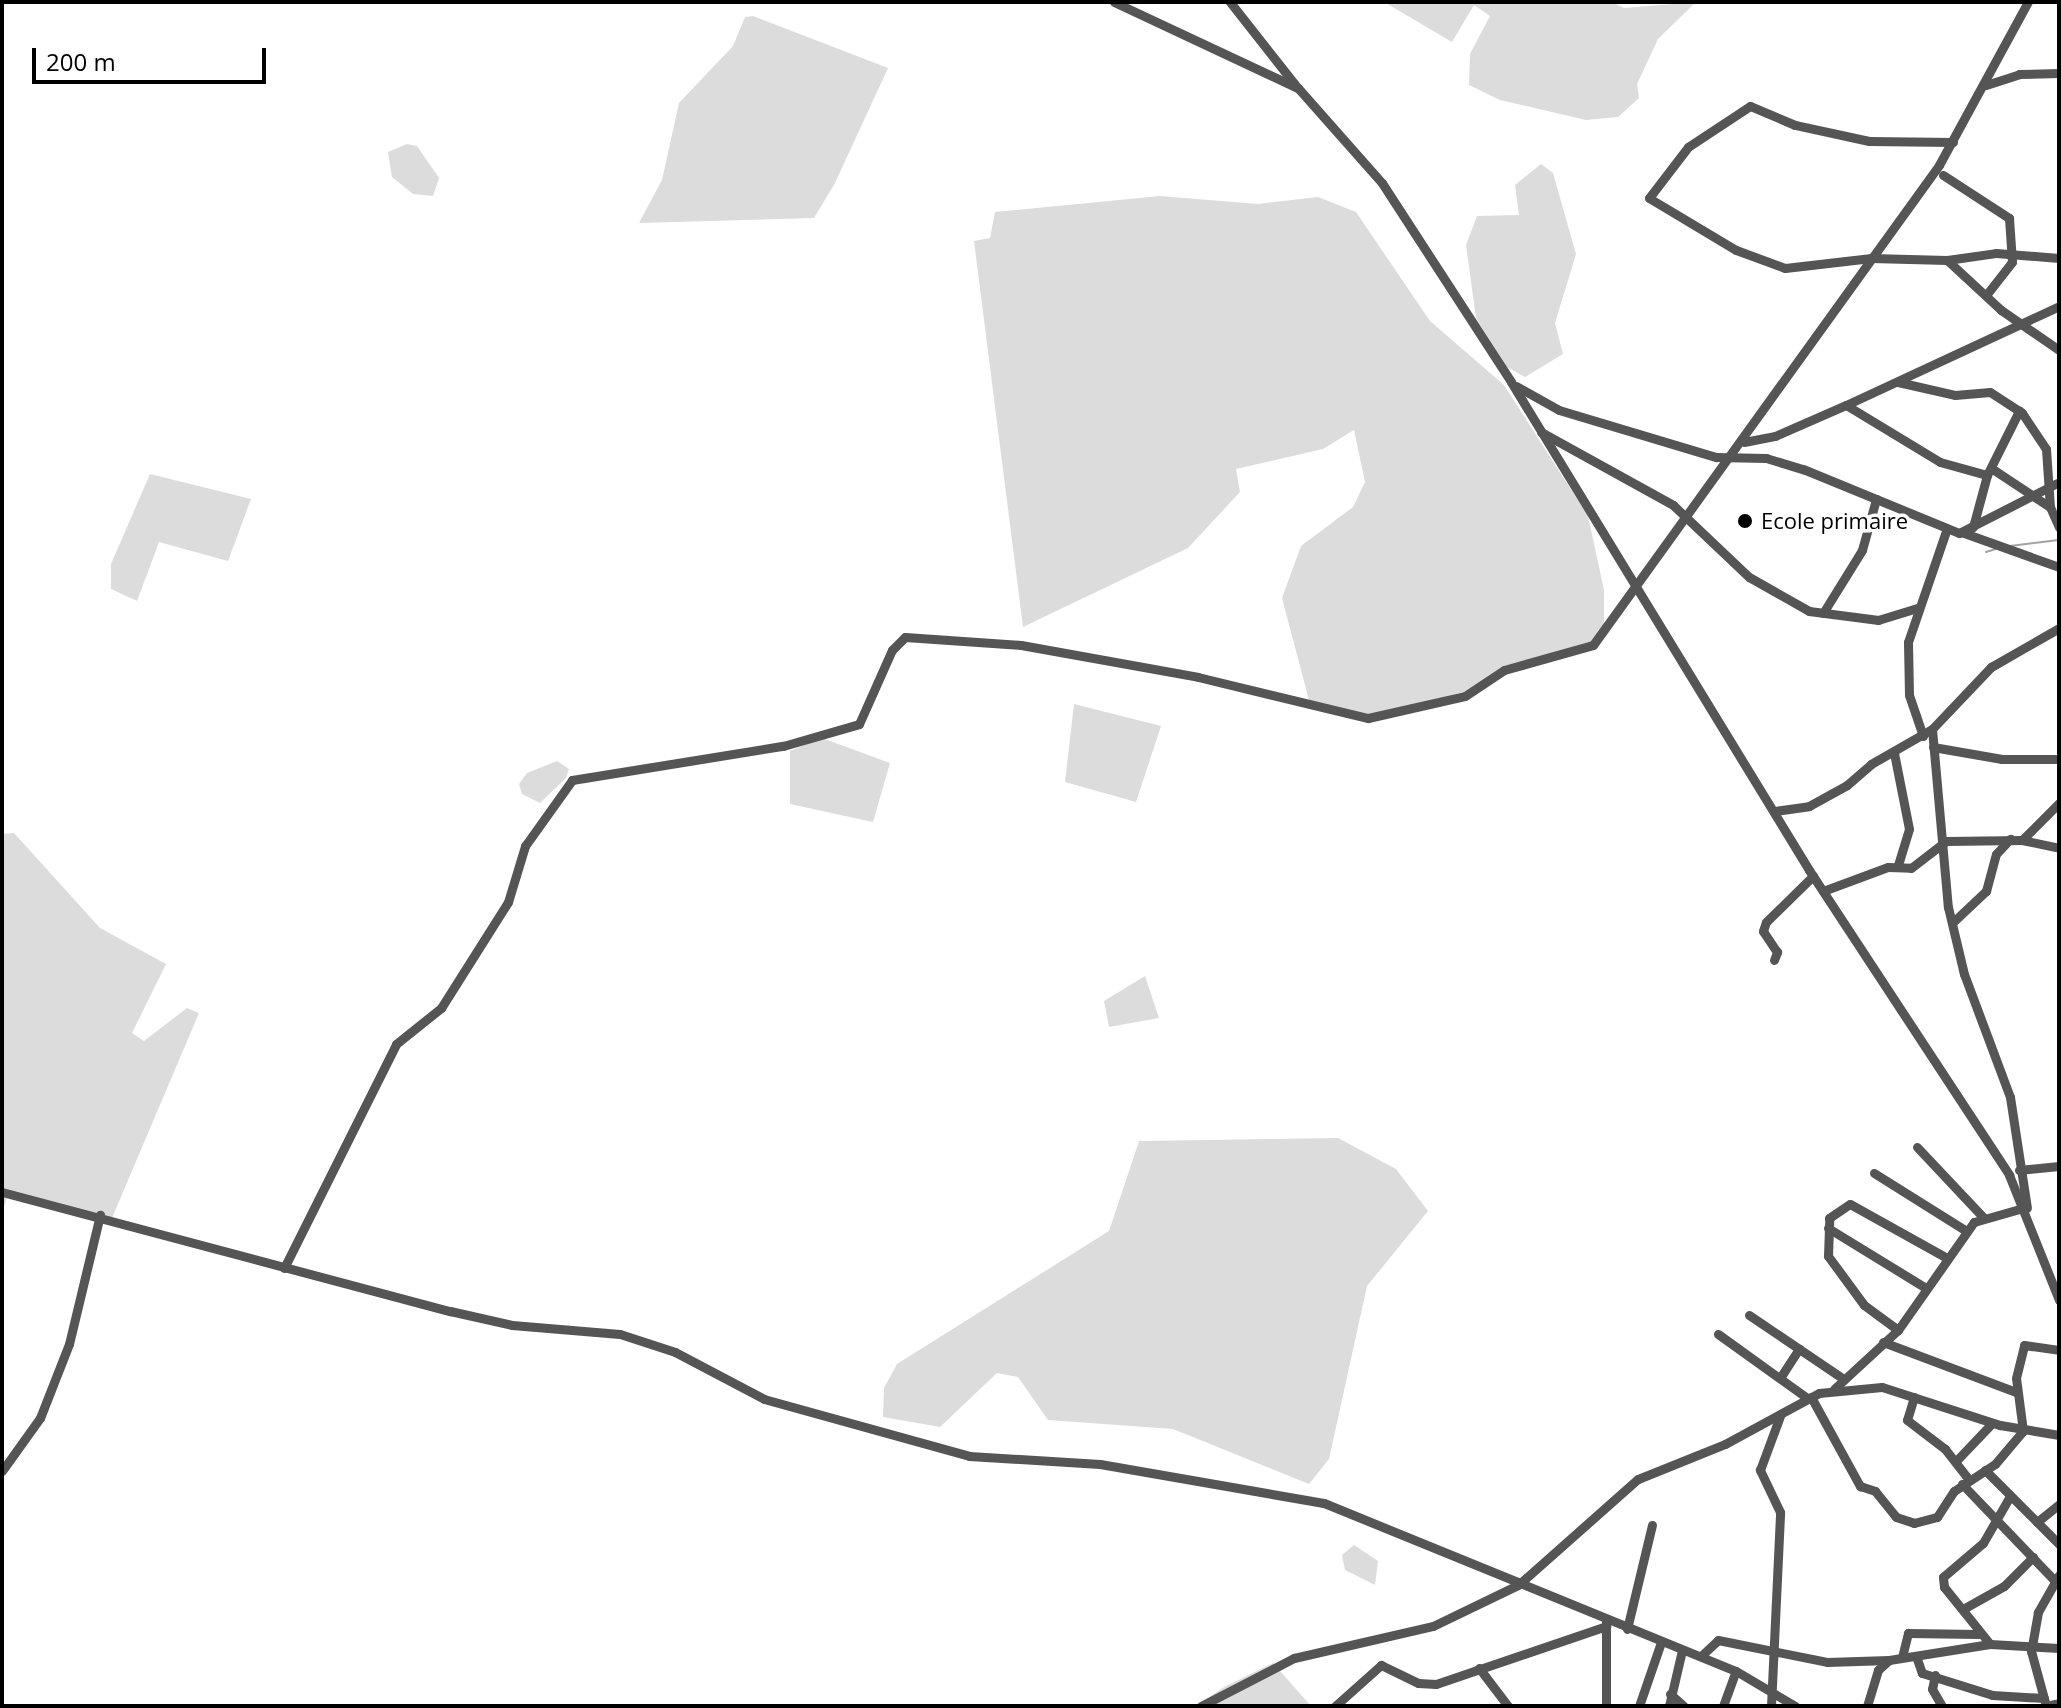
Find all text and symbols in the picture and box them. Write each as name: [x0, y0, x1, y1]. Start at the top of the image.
scale bar: [36, 32, 270, 82]
text: 200 m: [46, 45, 116, 78]
place label: Ecole primaire: [1761, 508, 1908, 534]
marker: Ecole primaire: [1736, 512, 1754, 530]

